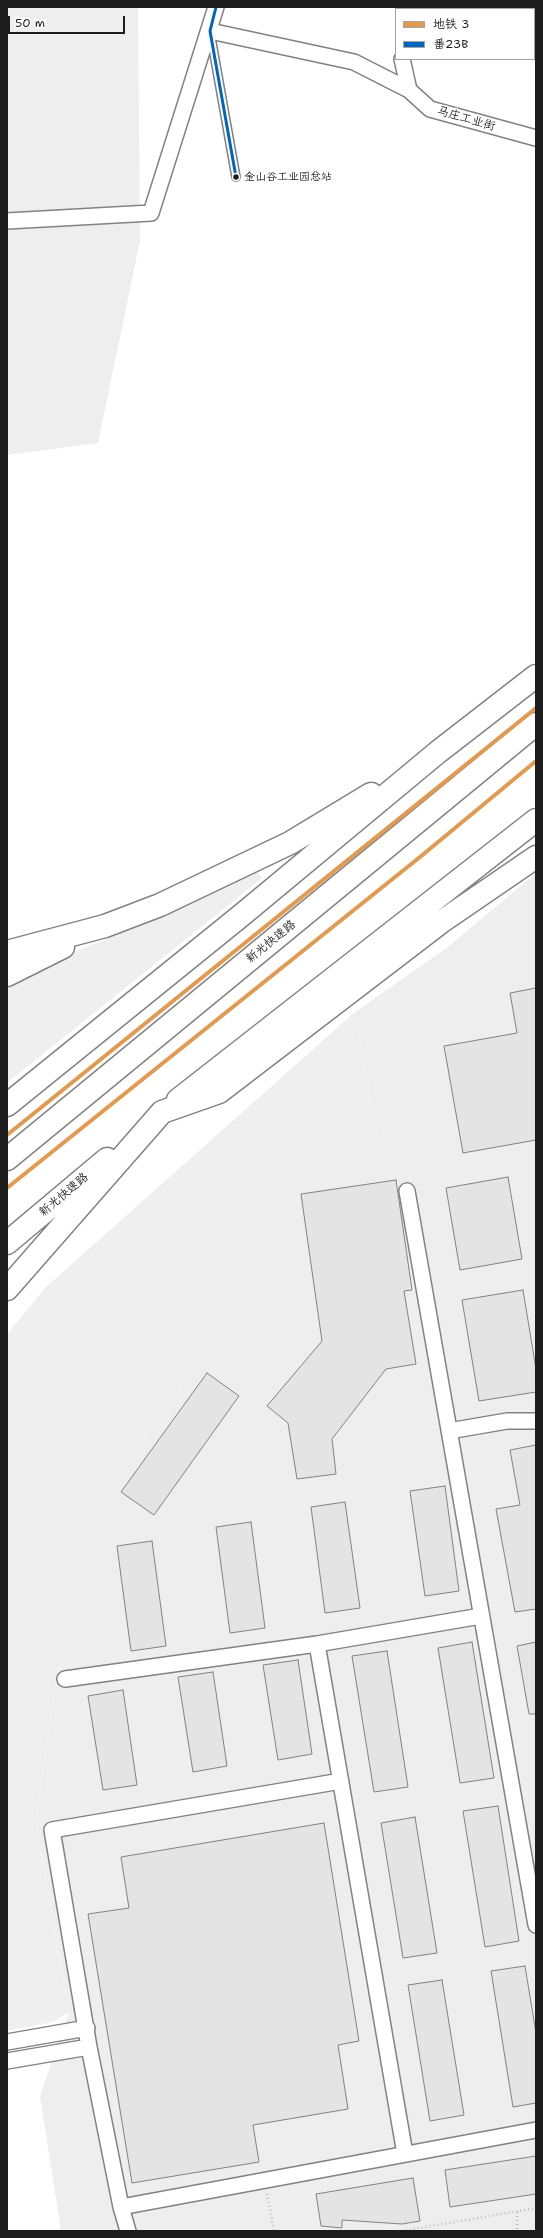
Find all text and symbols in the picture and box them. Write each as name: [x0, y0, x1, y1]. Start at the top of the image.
scale bar: [10, 8, 127, 34]
legend: [395, 8, 535, 60]
text: 50 m: [15, 15, 45, 31]
text: 地铁 3: [433, 16, 470, 32]
text: 番23B: [433, 36, 468, 52]
street label: 马庄工业街: [435, 104, 497, 134]
place label: 金山谷工业园总站: [244, 170, 332, 184]
marker: 金山谷工业园总站: [231, 172, 241, 182]
street label: 新光快速路: [243, 918, 299, 966]
street label: 新光快速路: [36, 1170, 92, 1220]

